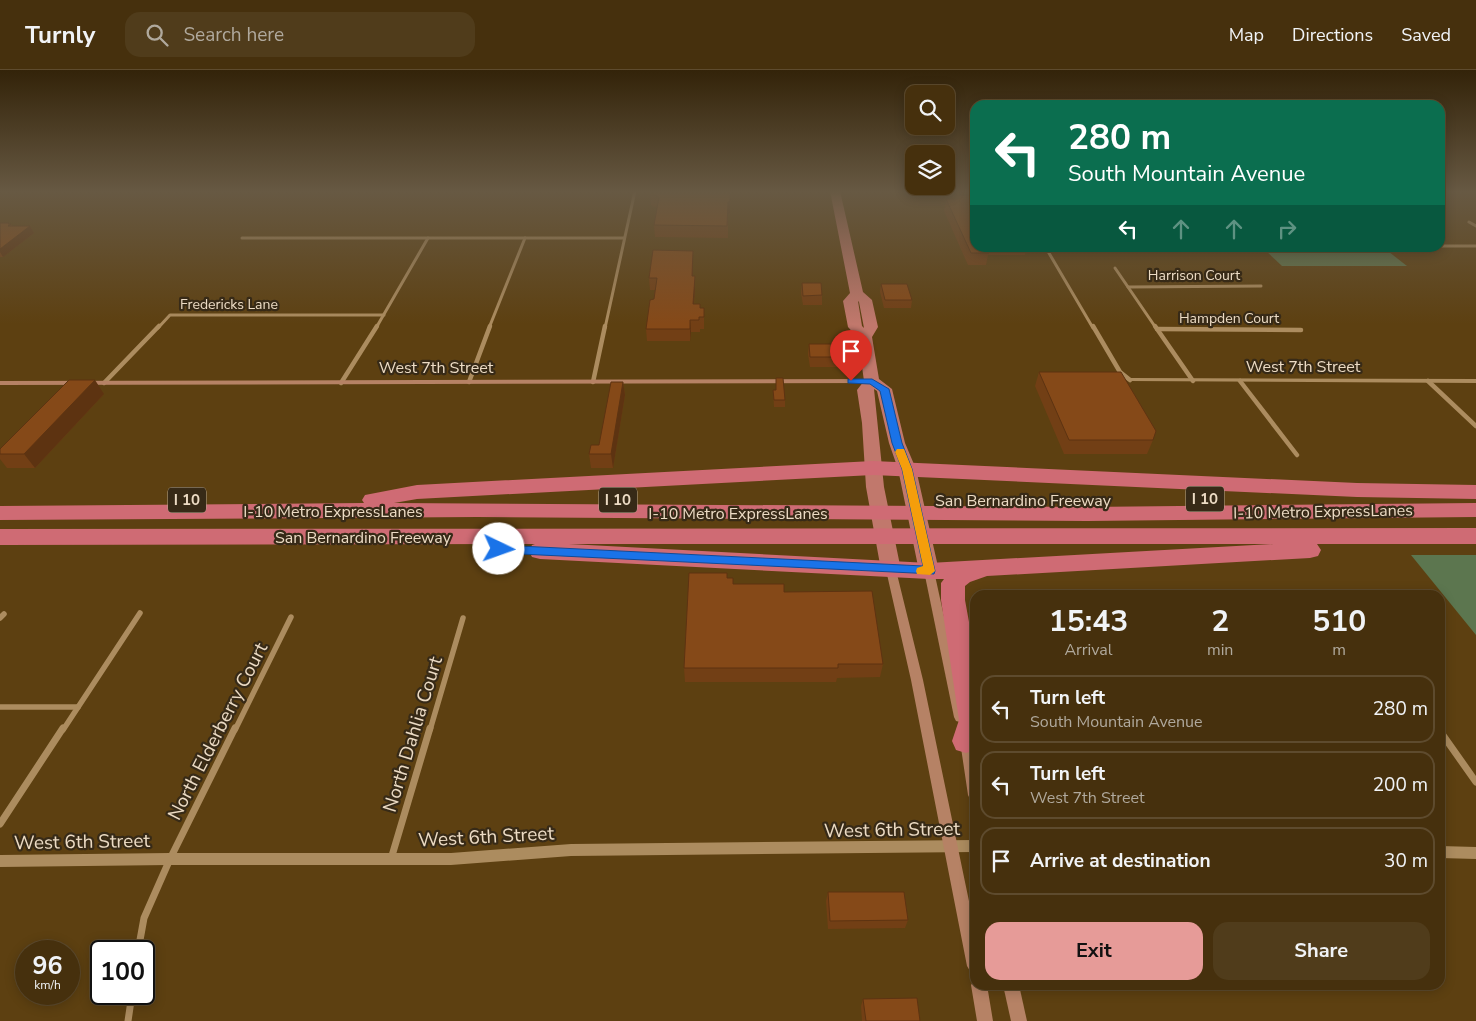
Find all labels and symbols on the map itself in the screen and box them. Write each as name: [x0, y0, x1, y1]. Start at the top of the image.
street label: Harrison Court: [1148, 266, 1240, 285]
street label: Fredericks Lane: [180, 295, 278, 314]
street label: Hampden Court: [1179, 309, 1279, 328]
pin: [830, 330, 872, 381]
street label: West 7th Street: [1246, 356, 1361, 378]
street label: West 7th Street: [379, 357, 494, 379]
road number: I 10: [1186, 486, 1224, 512]
road number: I 10: [168, 488, 206, 512]
road number: I 10: [599, 488, 637, 512]
street label: San Bernardino Freeway: [935, 490, 1112, 512]
street label: I-10 Metro ExpressLanes: [1233, 499, 1413, 525]
street label: I-10 Metro ExpressLanes: [243, 501, 423, 523]
street label: I-10 Metro ExpressLanes: [648, 503, 828, 525]
position arrow: [472, 522, 524, 574]
street label: San Bernardino Freeway: [275, 527, 452, 549]
street label: North Elderberry Court: [162, 638, 274, 825]
street label: North Dahlia Court: [377, 653, 449, 815]
street label: West 6th Street: [824, 816, 961, 844]
street label: West 6th Street: [417, 820, 555, 854]
street label: West 6th Street: [14, 828, 151, 856]
speed limit sign: 100: [90, 940, 155, 1005]

